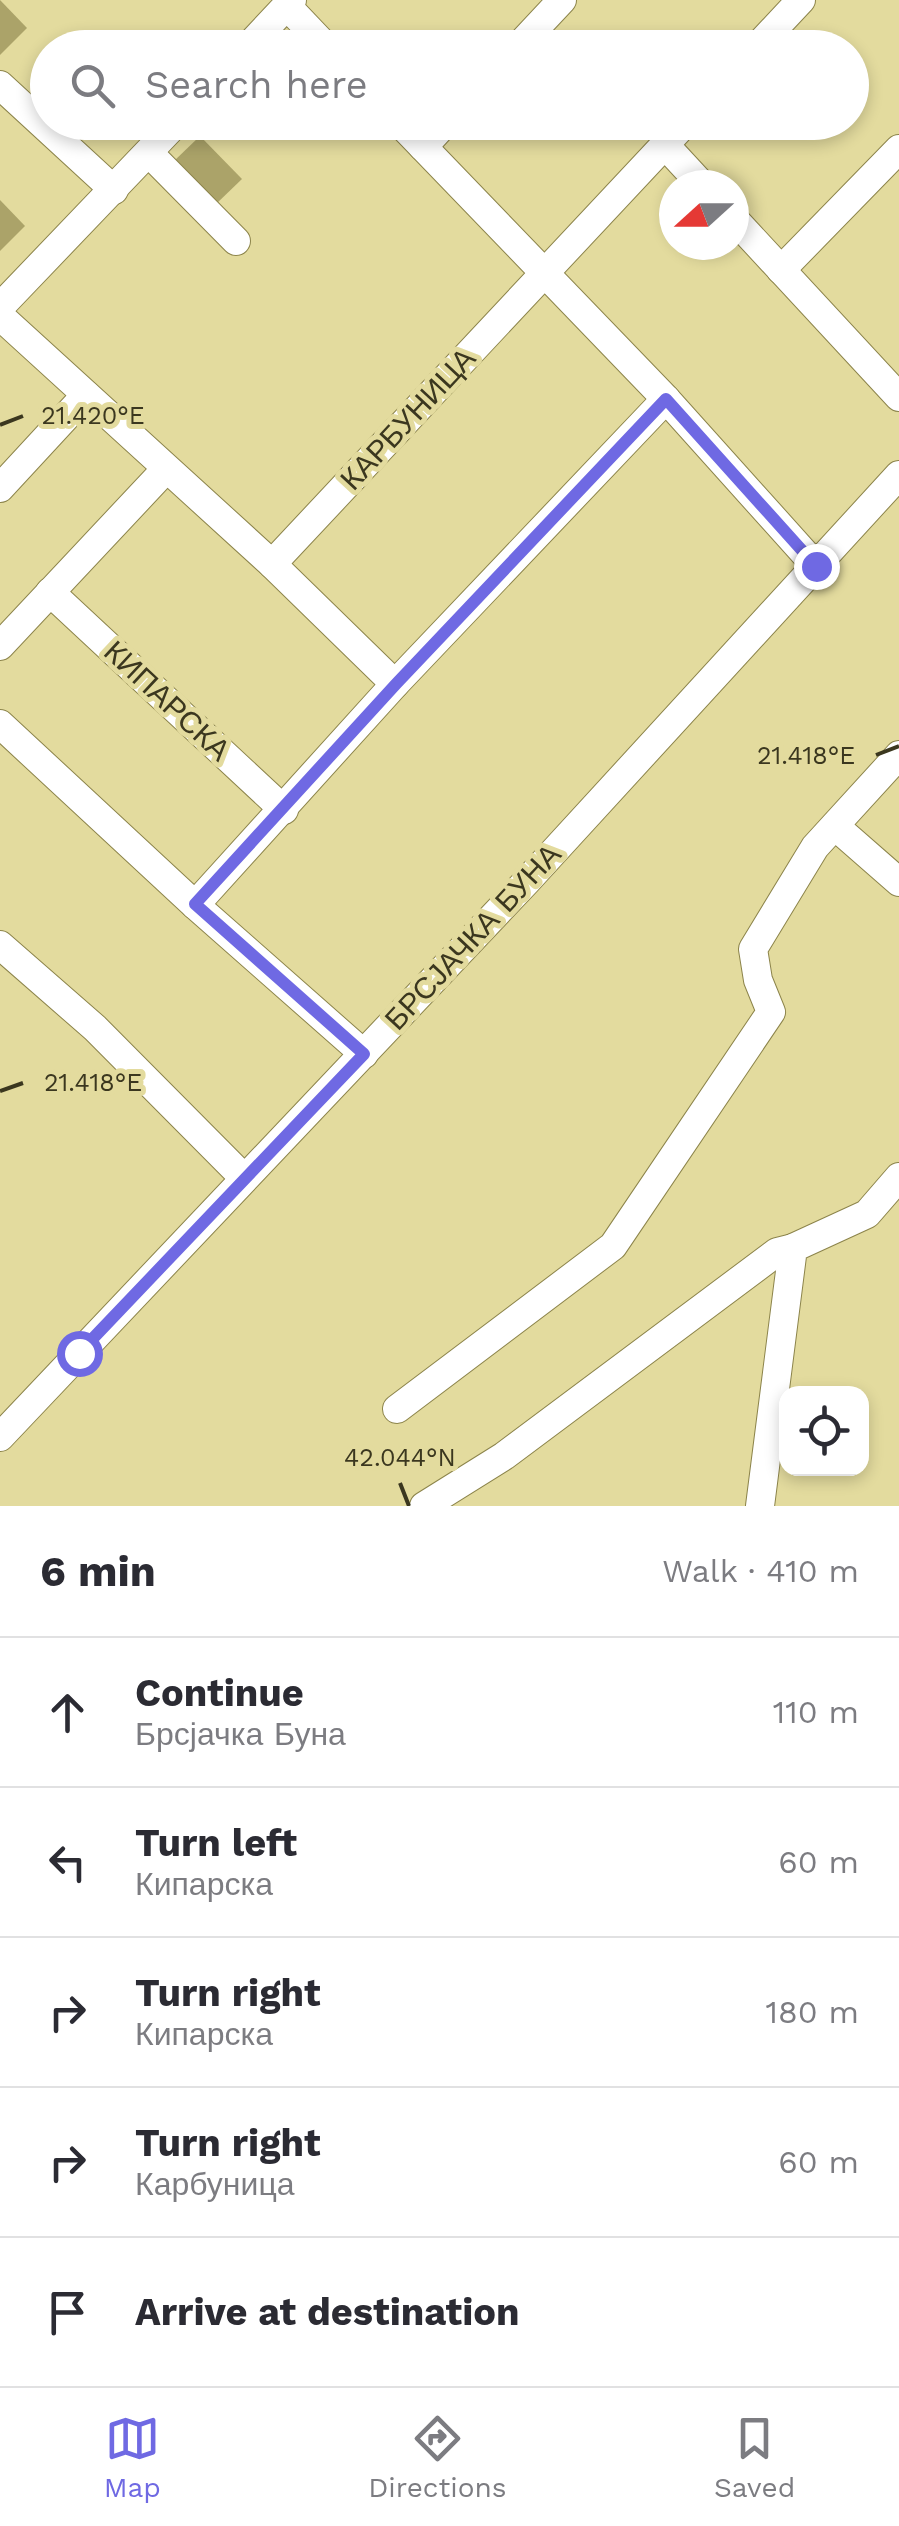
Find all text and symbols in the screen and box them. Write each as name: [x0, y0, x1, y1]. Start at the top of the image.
search box: [30, 30, 869, 140]
icon: search: [65, 58, 120, 113]
text: Search here: [145, 63, 368, 107]
north arrow: [659, 170, 749, 260]
street label: КАРБУНИЦА: [333, 341, 482, 497]
text: 21.420°E: [41, 401, 145, 430]
route end: [794, 544, 840, 590]
street label: КИПАРСКА: [97, 633, 238, 768]
text: 21.418°E: [757, 741, 855, 770]
street label: БРСЈАЧКА БУНА: [378, 837, 568, 1037]
text: 21.418°E: [44, 1068, 142, 1097]
route start: [57, 1331, 103, 1377]
map controls: [779, 1386, 869, 1476]
button: locate: [779, 1386, 869, 1476]
text: 42.044°N: [344, 1443, 456, 1472]
text: 6 min: [40, 1547, 156, 1596]
text: Walk · 410 m: [662, 1552, 859, 1590]
text: Continue: [135, 1671, 304, 1715]
icon: ahead: [40, 1685, 95, 1740]
text: 110 m: [773, 1693, 859, 1731]
text: Брсјачка Буна: [135, 1715, 346, 1753]
text: Turn left: [135, 1821, 297, 1865]
icon: left: [40, 1835, 95, 1890]
text: 60 m: [778, 1843, 859, 1881]
text: Кипарска: [135, 1865, 273, 1903]
text: Turn right: [135, 1971, 321, 2015]
icon: right: [40, 1985, 95, 2040]
text: 180 m: [765, 1993, 859, 2031]
text: Кипарска: [135, 2015, 273, 2053]
text: Turn right: [135, 2121, 321, 2165]
icon: right: [40, 2135, 95, 2190]
text: 60 m: [778, 2143, 859, 2181]
text: Карбуница: [135, 2165, 295, 2203]
icon: arrive: [40, 2285, 95, 2340]
text: Arrive at destination: [135, 2290, 520, 2334]
tab: Map: [104, 2411, 161, 2504]
tab: Directions: [368, 2411, 507, 2504]
tab: Saved: [714, 2411, 795, 2504]

